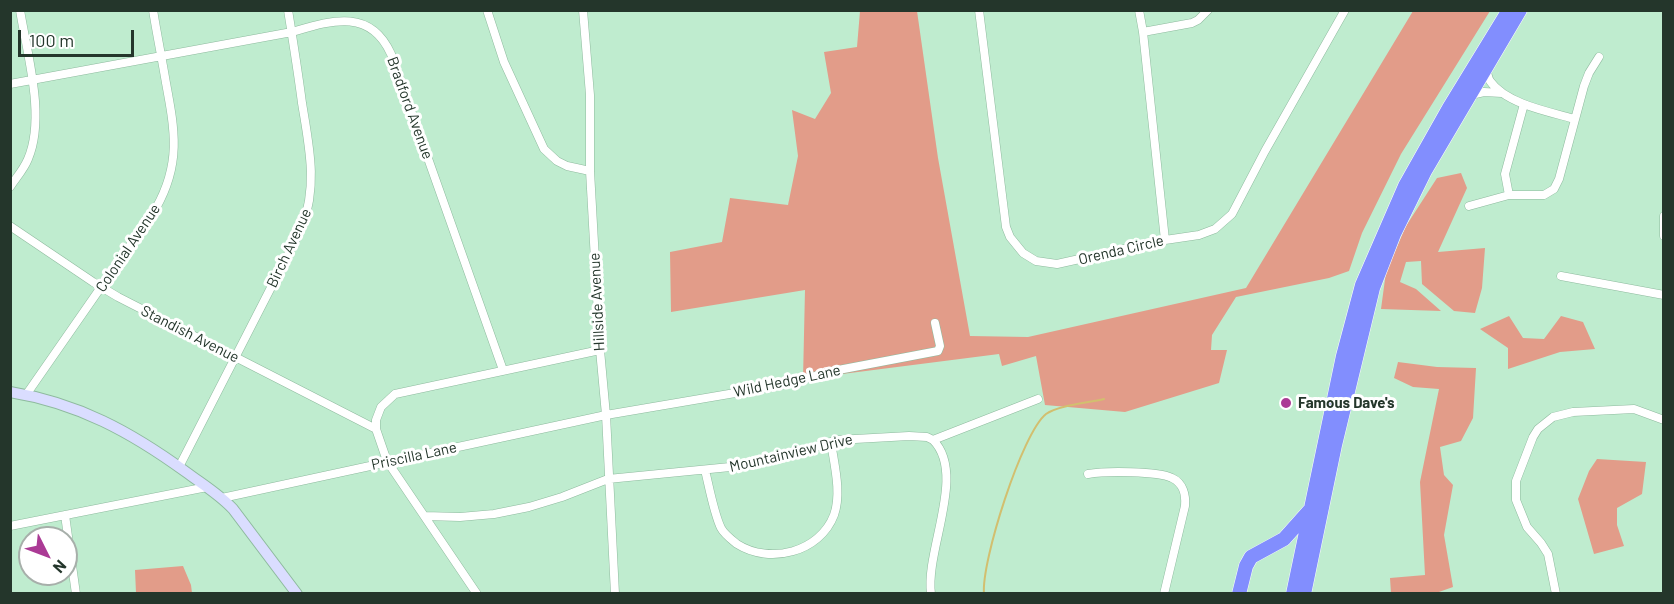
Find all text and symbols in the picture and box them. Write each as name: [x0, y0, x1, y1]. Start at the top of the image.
scale bar: [21, 18, 136, 56]
text: 100 m: [29, 29, 74, 51]
street label: Bradford Avenue: [383, 54, 437, 162]
street label: Colonial Avenue: [92, 200, 164, 296]
street label: Birch Avenue: [263, 206, 315, 290]
street label: Orenda Circle: [1077, 231, 1165, 269]
street label: Hillside Avenue: [585, 252, 609, 352]
street label: Standish Avenue: [138, 301, 242, 367]
street label: Wild Hedge Lane: [732, 361, 842, 401]
place label: Famous Dave's: [1298, 394, 1395, 412]
marker: Famous Dave's: [1279, 396, 1293, 410]
street label: Mountainview Drive: [728, 430, 854, 476]
street label: Priscilla Lane: [370, 438, 458, 474]
north arrow: [18, 526, 78, 586]
text: N: [50, 557, 71, 577]

